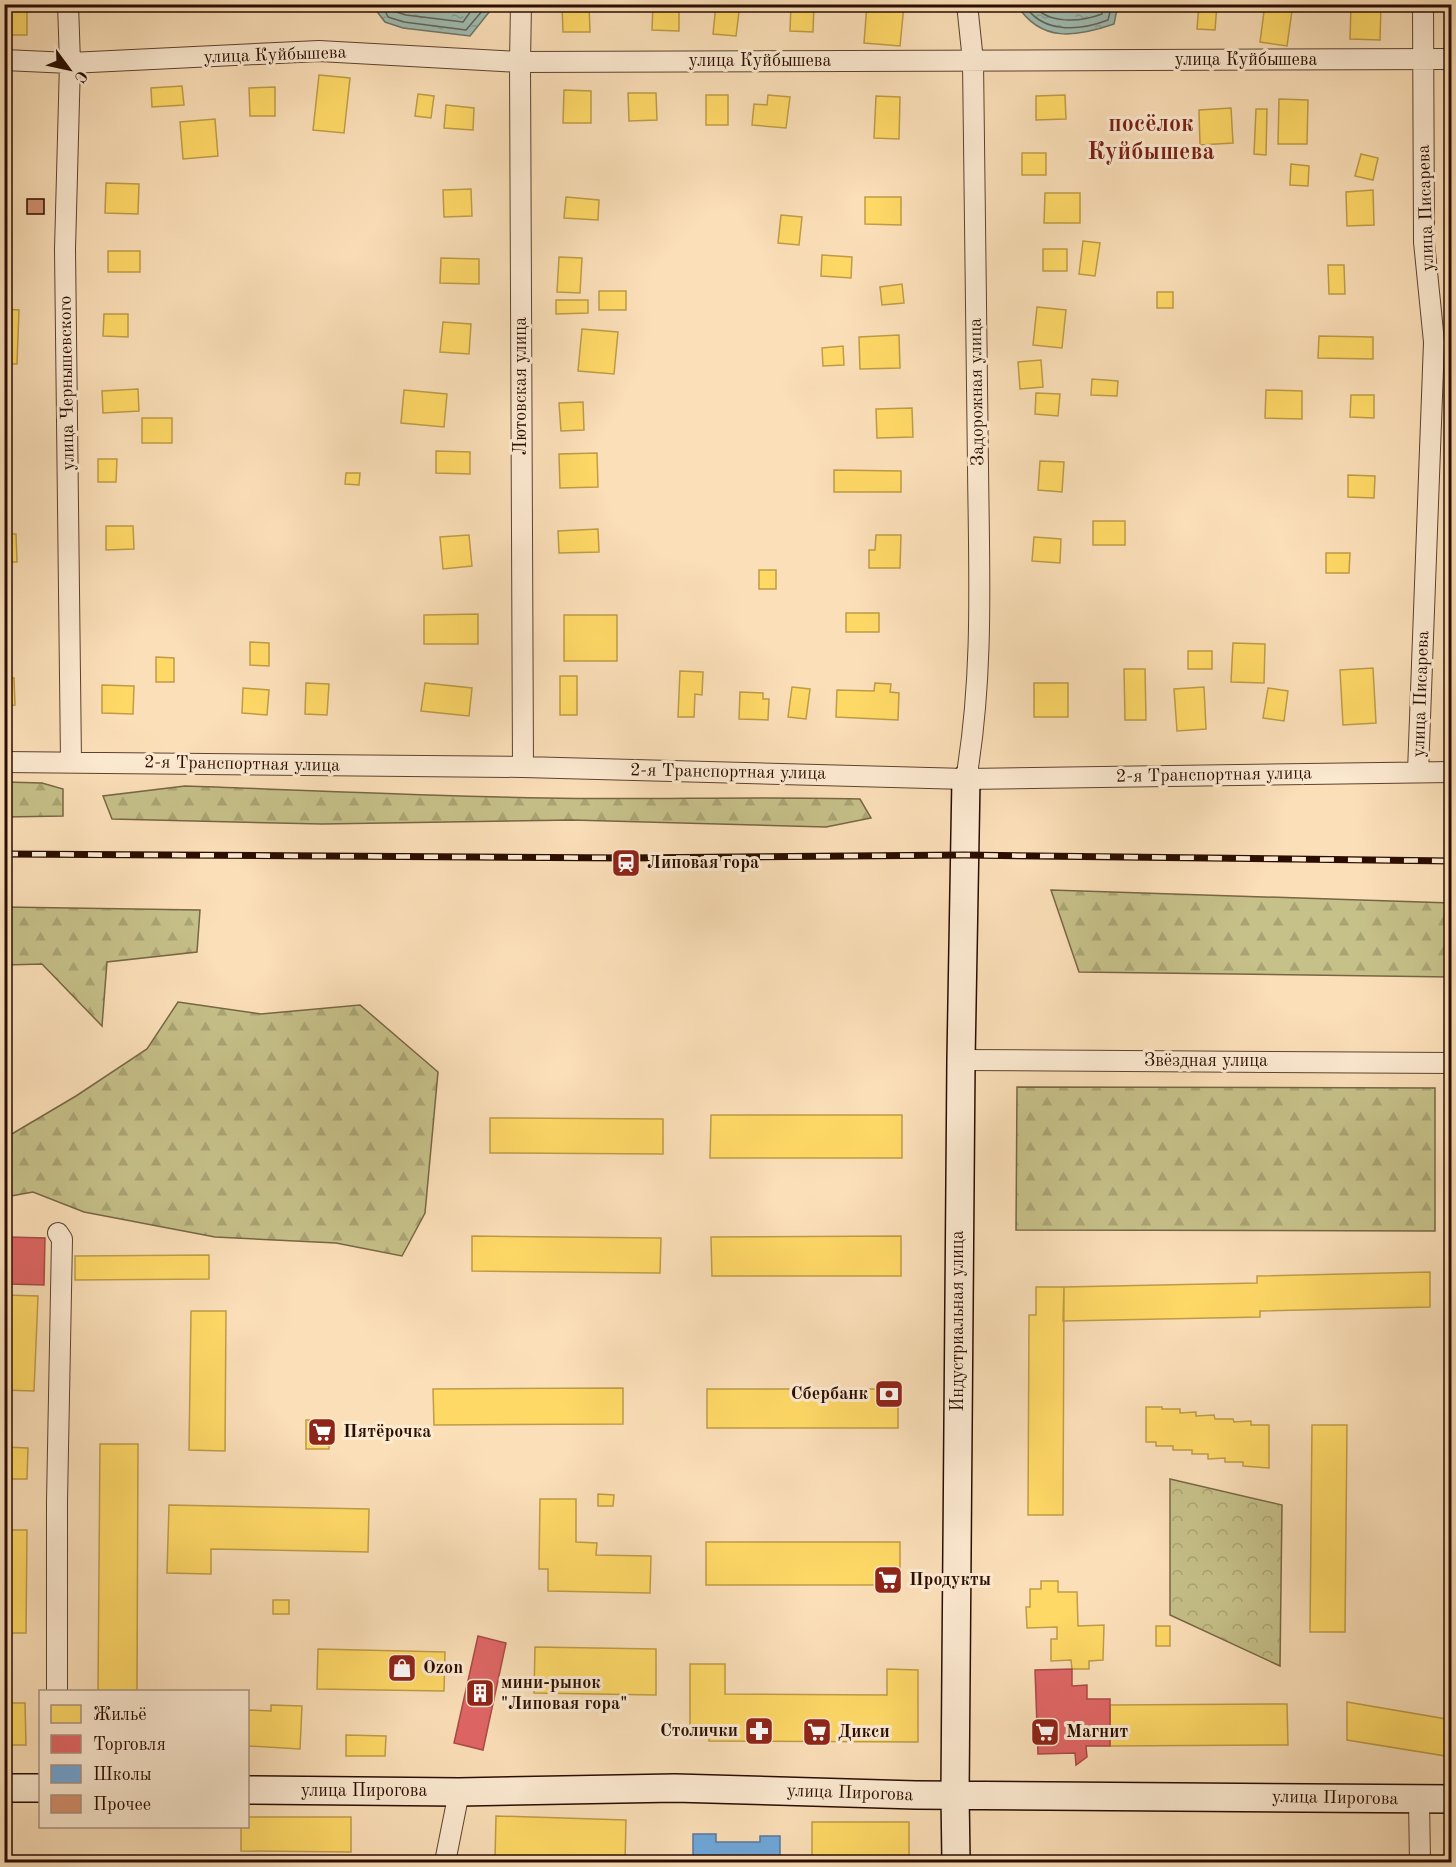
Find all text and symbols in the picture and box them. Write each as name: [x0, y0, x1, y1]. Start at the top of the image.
north arrow: [39, 39, 99, 99]
street label: улица Куйбышева: [203, 44, 347, 66]
street label: улица Куйбышева: [1175, 51, 1318, 69]
street label: улица Куйбышева: [689, 52, 832, 70]
text: С: [70, 67, 89, 85]
district label: посёлок Куйбышева: [1087, 113, 1215, 165]
street label: улица Писарева: [1415, 144, 1437, 272]
street label: улица Чернышевского: [56, 295, 78, 471]
street label: Лютовская улица: [512, 317, 530, 455]
street label: Задорожная улица: [967, 318, 987, 466]
street label: улица Писарева: [1410, 630, 1432, 758]
street label: 2-я Транспортная улица: [144, 753, 340, 775]
street label: 2-я Транспортная улица: [630, 761, 826, 783]
street label: 2-я Транспортная улица: [1116, 764, 1312, 786]
station icon: Липовая гора: [610, 847, 642, 879]
place label: Липовая гора: [647, 854, 759, 872]
street label: Звёздная улица: [1144, 1052, 1268, 1070]
street label: Индустриальная улица: [949, 1230, 967, 1412]
bank icon: Сбербанк: [873, 1378, 905, 1410]
place label: Сбербанк: [791, 1385, 869, 1403]
supermarket icon: Пятёрочка: [306, 1416, 338, 1448]
place label: Пятёрочка: [343, 1423, 431, 1441]
supermarket icon: Продукты: [872, 1564, 904, 1596]
place label: Продукты: [909, 1571, 991, 1589]
shop icon: Ozon: [386, 1652, 418, 1684]
place label: Ozon: [423, 1659, 463, 1677]
place label: мини-рынок "Липовая гора": [501, 1674, 627, 1713]
building icon: мини-рынок "Липовая гора": [464, 1677, 496, 1709]
legend: [39, 1690, 249, 1828]
text: Жильё: [93, 1706, 147, 1724]
pharmacy icon: Столички: [743, 1715, 775, 1747]
supermarket icon: Дикси: [801, 1716, 833, 1748]
supermarket icon: Магнит: [1029, 1716, 1061, 1748]
place label: Столички: [660, 1722, 738, 1740]
place label: Дикси: [838, 1723, 890, 1741]
place label: Магнит: [1066, 1723, 1129, 1741]
text: Торговля: [93, 1736, 166, 1754]
text: Школы: [93, 1766, 152, 1784]
street label: улица Пирогова: [301, 1782, 427, 1800]
street label: улица Пирогова: [786, 1782, 914, 1804]
street label: улица Пирогова: [1272, 1788, 1399, 1808]
text: Прочее: [93, 1796, 151, 1814]

